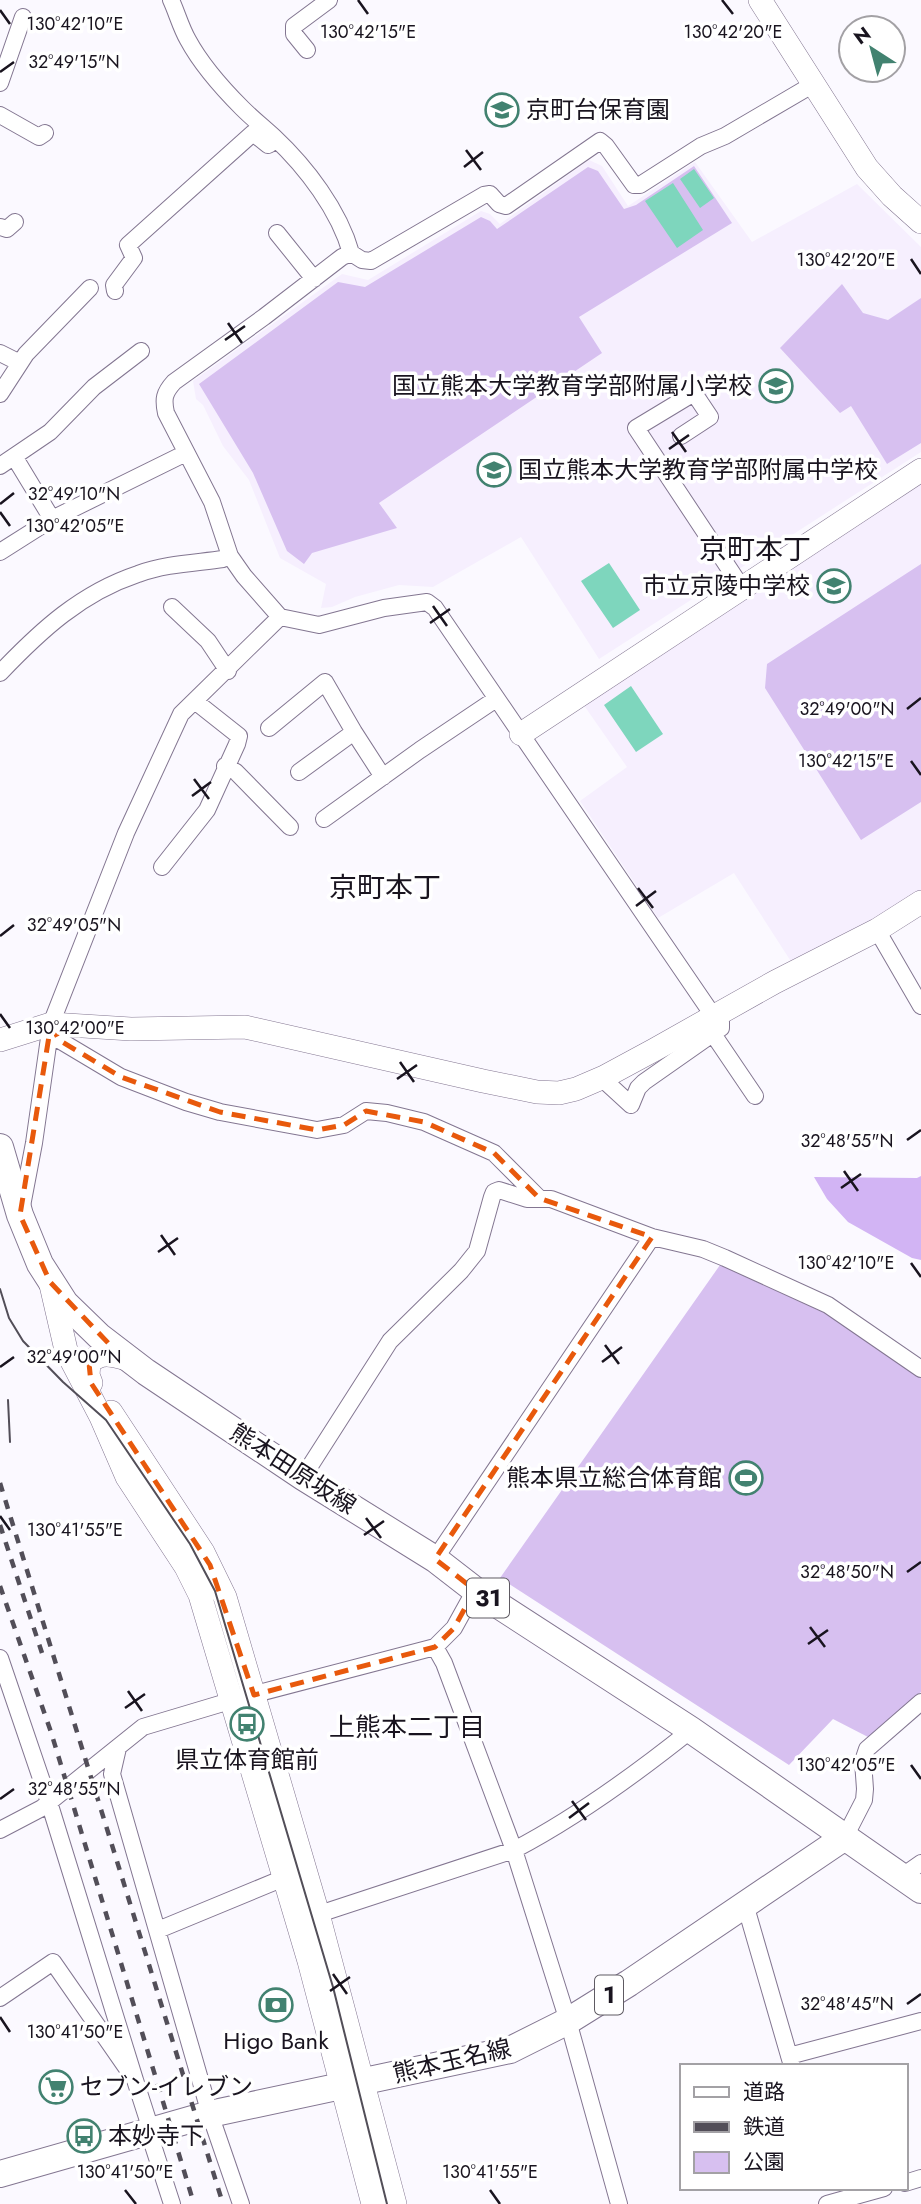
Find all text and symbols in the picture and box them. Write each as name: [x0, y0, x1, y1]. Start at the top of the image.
text: 130°42'10"E: [27, 11, 123, 37]
north arrow: [837, 14, 907, 84]
text: 130°42'15"E: [320, 19, 416, 45]
text: 130°42'20"E: [684, 19, 782, 45]
text: N: [848, 20, 876, 51]
text: 32°49'15"N: [28, 49, 120, 75]
school or university icon: 京町台保育園: [483, 91, 521, 129]
place label: 京町台保育園: [526, 92, 670, 127]
text: 130°42'20"E: [797, 247, 895, 273]
school or university icon: 国立熊本大学教育学部附属小学校: [757, 367, 795, 405]
place label: 国立熊本大学教育学部附属小学校: [392, 368, 752, 403]
school or university icon: 国立熊本大学教育学部附属中学校: [475, 451, 513, 489]
place label: 国立熊本大学教育学部附属中学校: [518, 452, 878, 487]
text: 32°49'10"N: [28, 481, 120, 507]
text: 130°42'05"E: [26, 513, 124, 539]
district label: 京町本丁: [699, 529, 811, 570]
school or university icon: 市立京陵中学校: [815, 567, 853, 605]
place label: 市立京陵中学校: [642, 568, 810, 603]
text: 32°49'00"N: [800, 696, 895, 722]
text: 130°42'15"E: [798, 748, 894, 774]
district label: 京町本丁: [329, 867, 441, 908]
text: 32°49'05"N: [27, 912, 121, 938]
text: 130°42'00"E: [25, 1015, 125, 1041]
text: 32°48'55"N: [800, 1128, 894, 1154]
text: 130°42'10"E: [798, 1250, 894, 1276]
text: 32°49'00"N: [27, 1344, 122, 1370]
street label: 熊本田原坂線: [223, 1415, 363, 1522]
sports icon: 熊本県立総合体育館: [727, 1459, 765, 1497]
place label: 熊本県立総合体育館: [506, 1460, 722, 1495]
text: 130°41'55"E: [27, 1517, 123, 1543]
text: 32°48'50"N: [800, 1559, 894, 1585]
road number: 31: [467, 1578, 509, 1618]
bus stop icon: 県立体育館前: [228, 1705, 266, 1743]
district label: 上熊本二丁目: [329, 1708, 485, 1746]
place label: 県立体育館前: [175, 1742, 319, 1777]
text: 130°42'05"E: [797, 1752, 895, 1778]
text: 32°48'55"N: [27, 1776, 121, 1802]
road number: 1: [595, 1976, 623, 2014]
bank icon: Higo Bank: [257, 1986, 295, 2024]
text: 32°48'45"N: [800, 1991, 894, 2017]
text: 130°41'50"E: [27, 2019, 123, 2045]
place label: Higo Bank: [223, 2023, 329, 2058]
street label: 熊本玉名線: [389, 2030, 514, 2091]
legend: [680, 2064, 907, 2190]
supermarket icon: セブン-イレブン: [37, 2068, 75, 2106]
place label: セブン-イレブン: [80, 2069, 253, 2104]
text: 道路: [743, 2077, 785, 2107]
text: 鉄道: [743, 2112, 785, 2142]
bus stop icon: 本妙寺下: [65, 2117, 103, 2155]
place label: 本妙寺下: [108, 2118, 204, 2153]
text: 公園: [743, 2147, 785, 2177]
text: 130°41'50"E: [77, 2159, 173, 2185]
text: 130°41'55"E: [442, 2159, 538, 2185]

